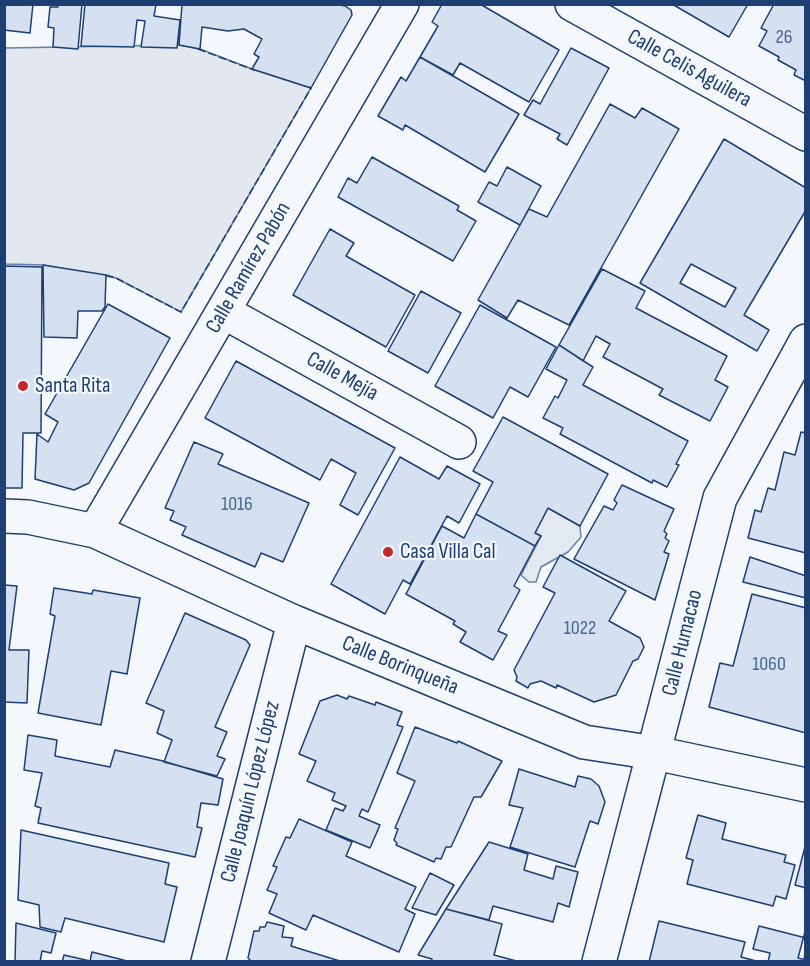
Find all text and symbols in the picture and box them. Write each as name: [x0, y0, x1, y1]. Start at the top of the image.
street label: Calle Celis Aguilera: [622, 24, 756, 114]
house number: 26: [776, 26, 792, 50]
street label: Calle Ramírez Pabón: [201, 198, 297, 338]
street label: Calle Mejía: [302, 347, 382, 407]
place label: Santa Rita: [35, 373, 110, 399]
marker: Santa Rita: [16, 379, 30, 393]
house number: 1016: [221, 493, 253, 517]
place label: Casa Villa Cal: [400, 539, 496, 565]
marker: Casa Villa Cal: [381, 545, 395, 559]
street label: Calle Humacao: [657, 587, 709, 699]
house number: 1022: [564, 617, 596, 641]
street label: Calle Borinqueña: [338, 631, 462, 701]
house number: 1060: [752, 653, 786, 677]
street label: Calle Joaquín López López: [216, 699, 286, 885]

